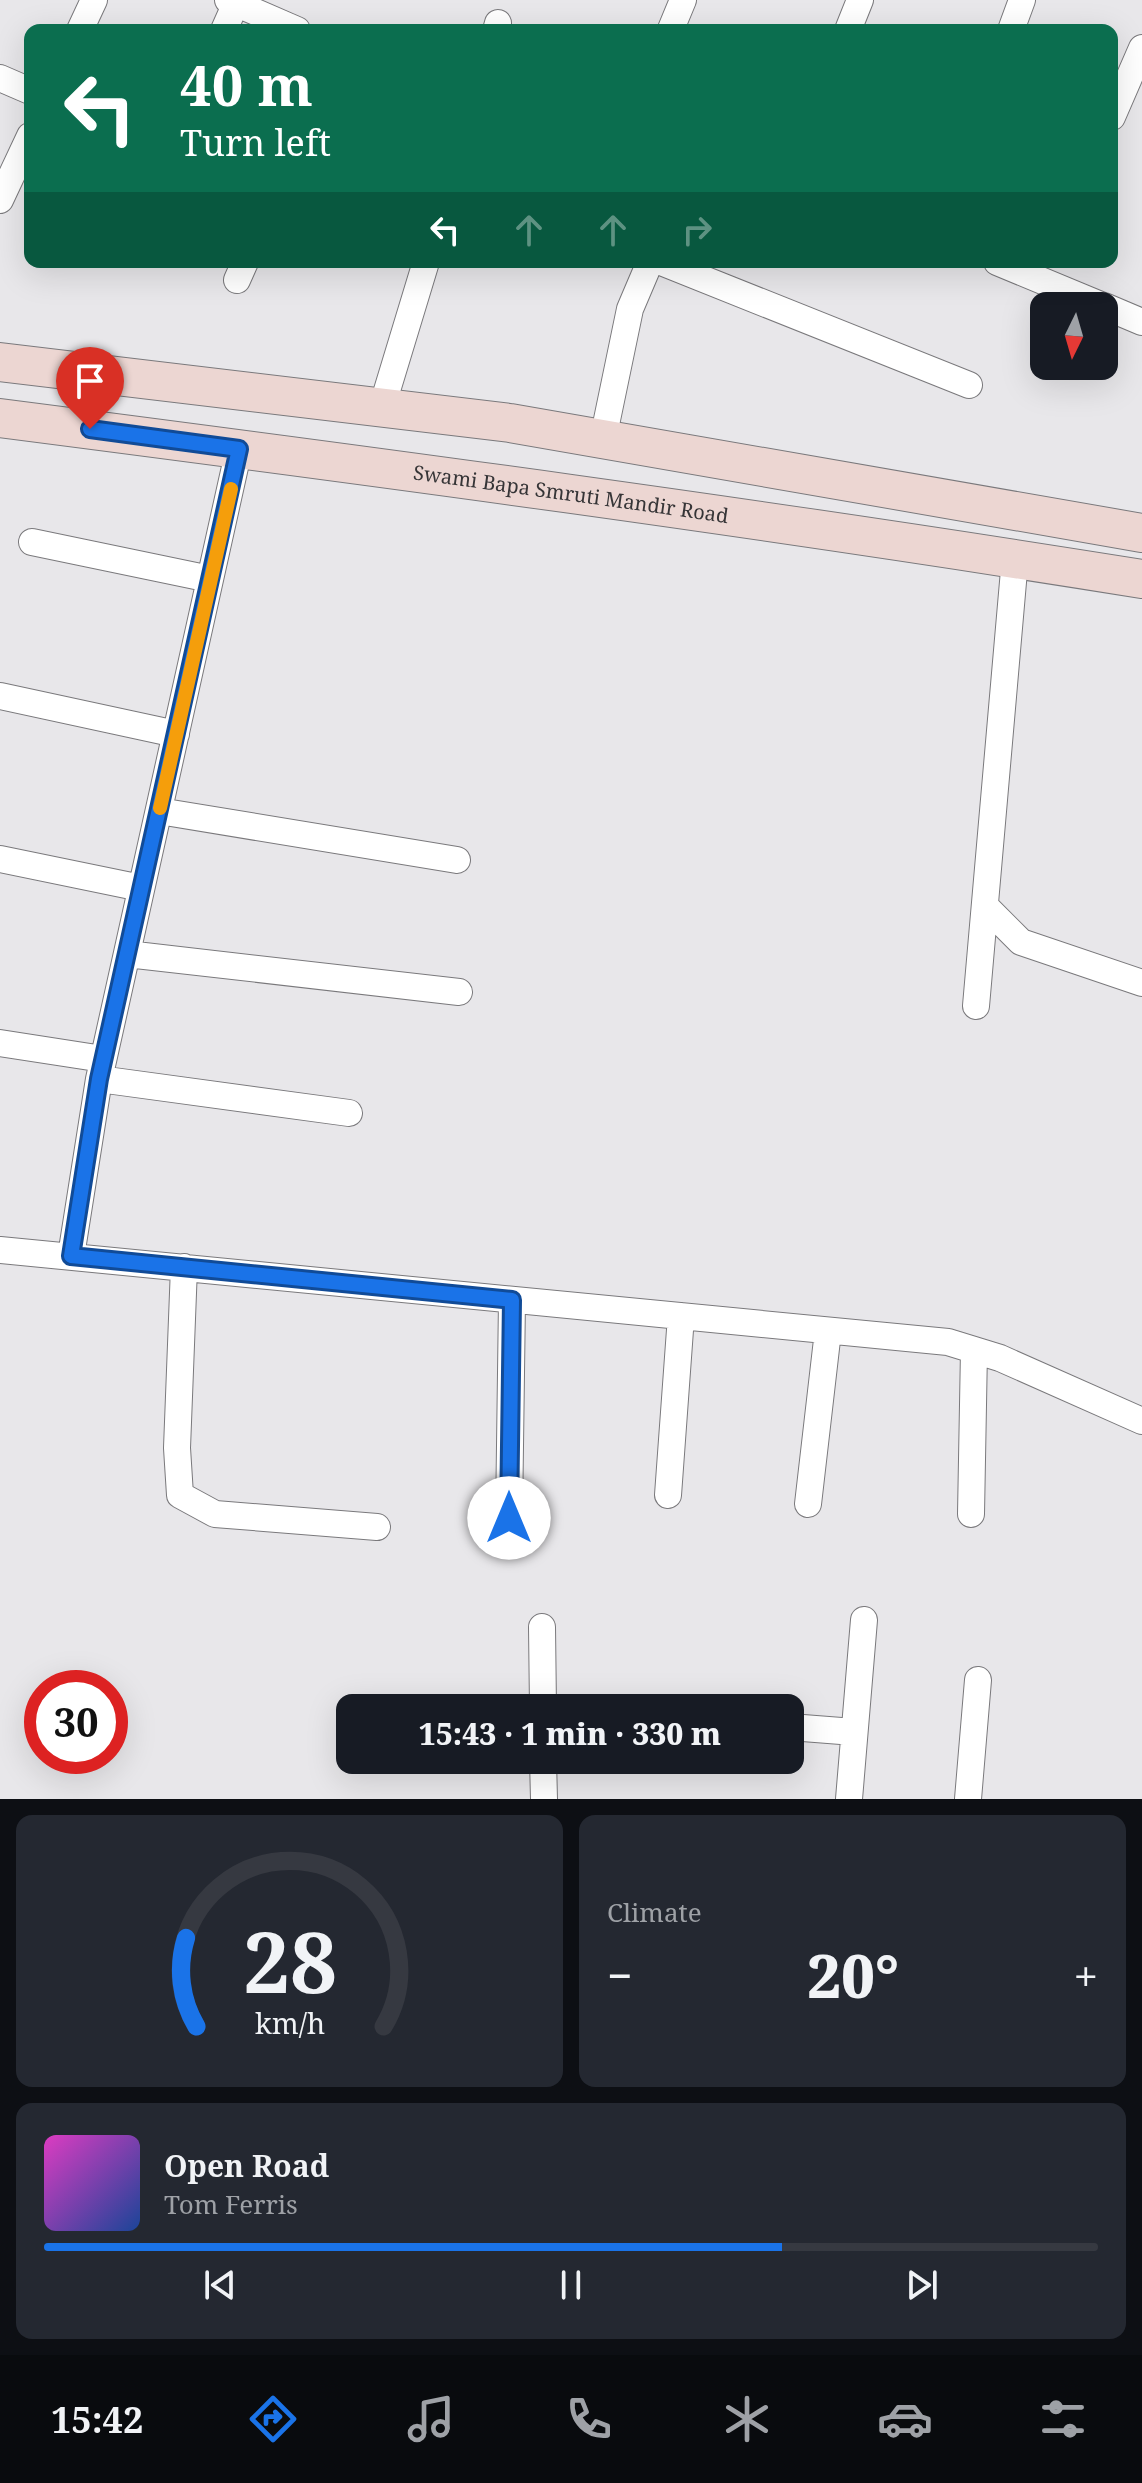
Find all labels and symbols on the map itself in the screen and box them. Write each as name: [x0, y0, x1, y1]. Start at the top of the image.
north arrow: [1030, 292, 1118, 380]
pin: [56, 347, 124, 429]
street label: Swami Bapa Smruti Mandir Road: [412, 458, 730, 529]
position arrow: [467, 1476, 551, 1560]
speed limit sign: 30: [24, 1670, 128, 1774]

